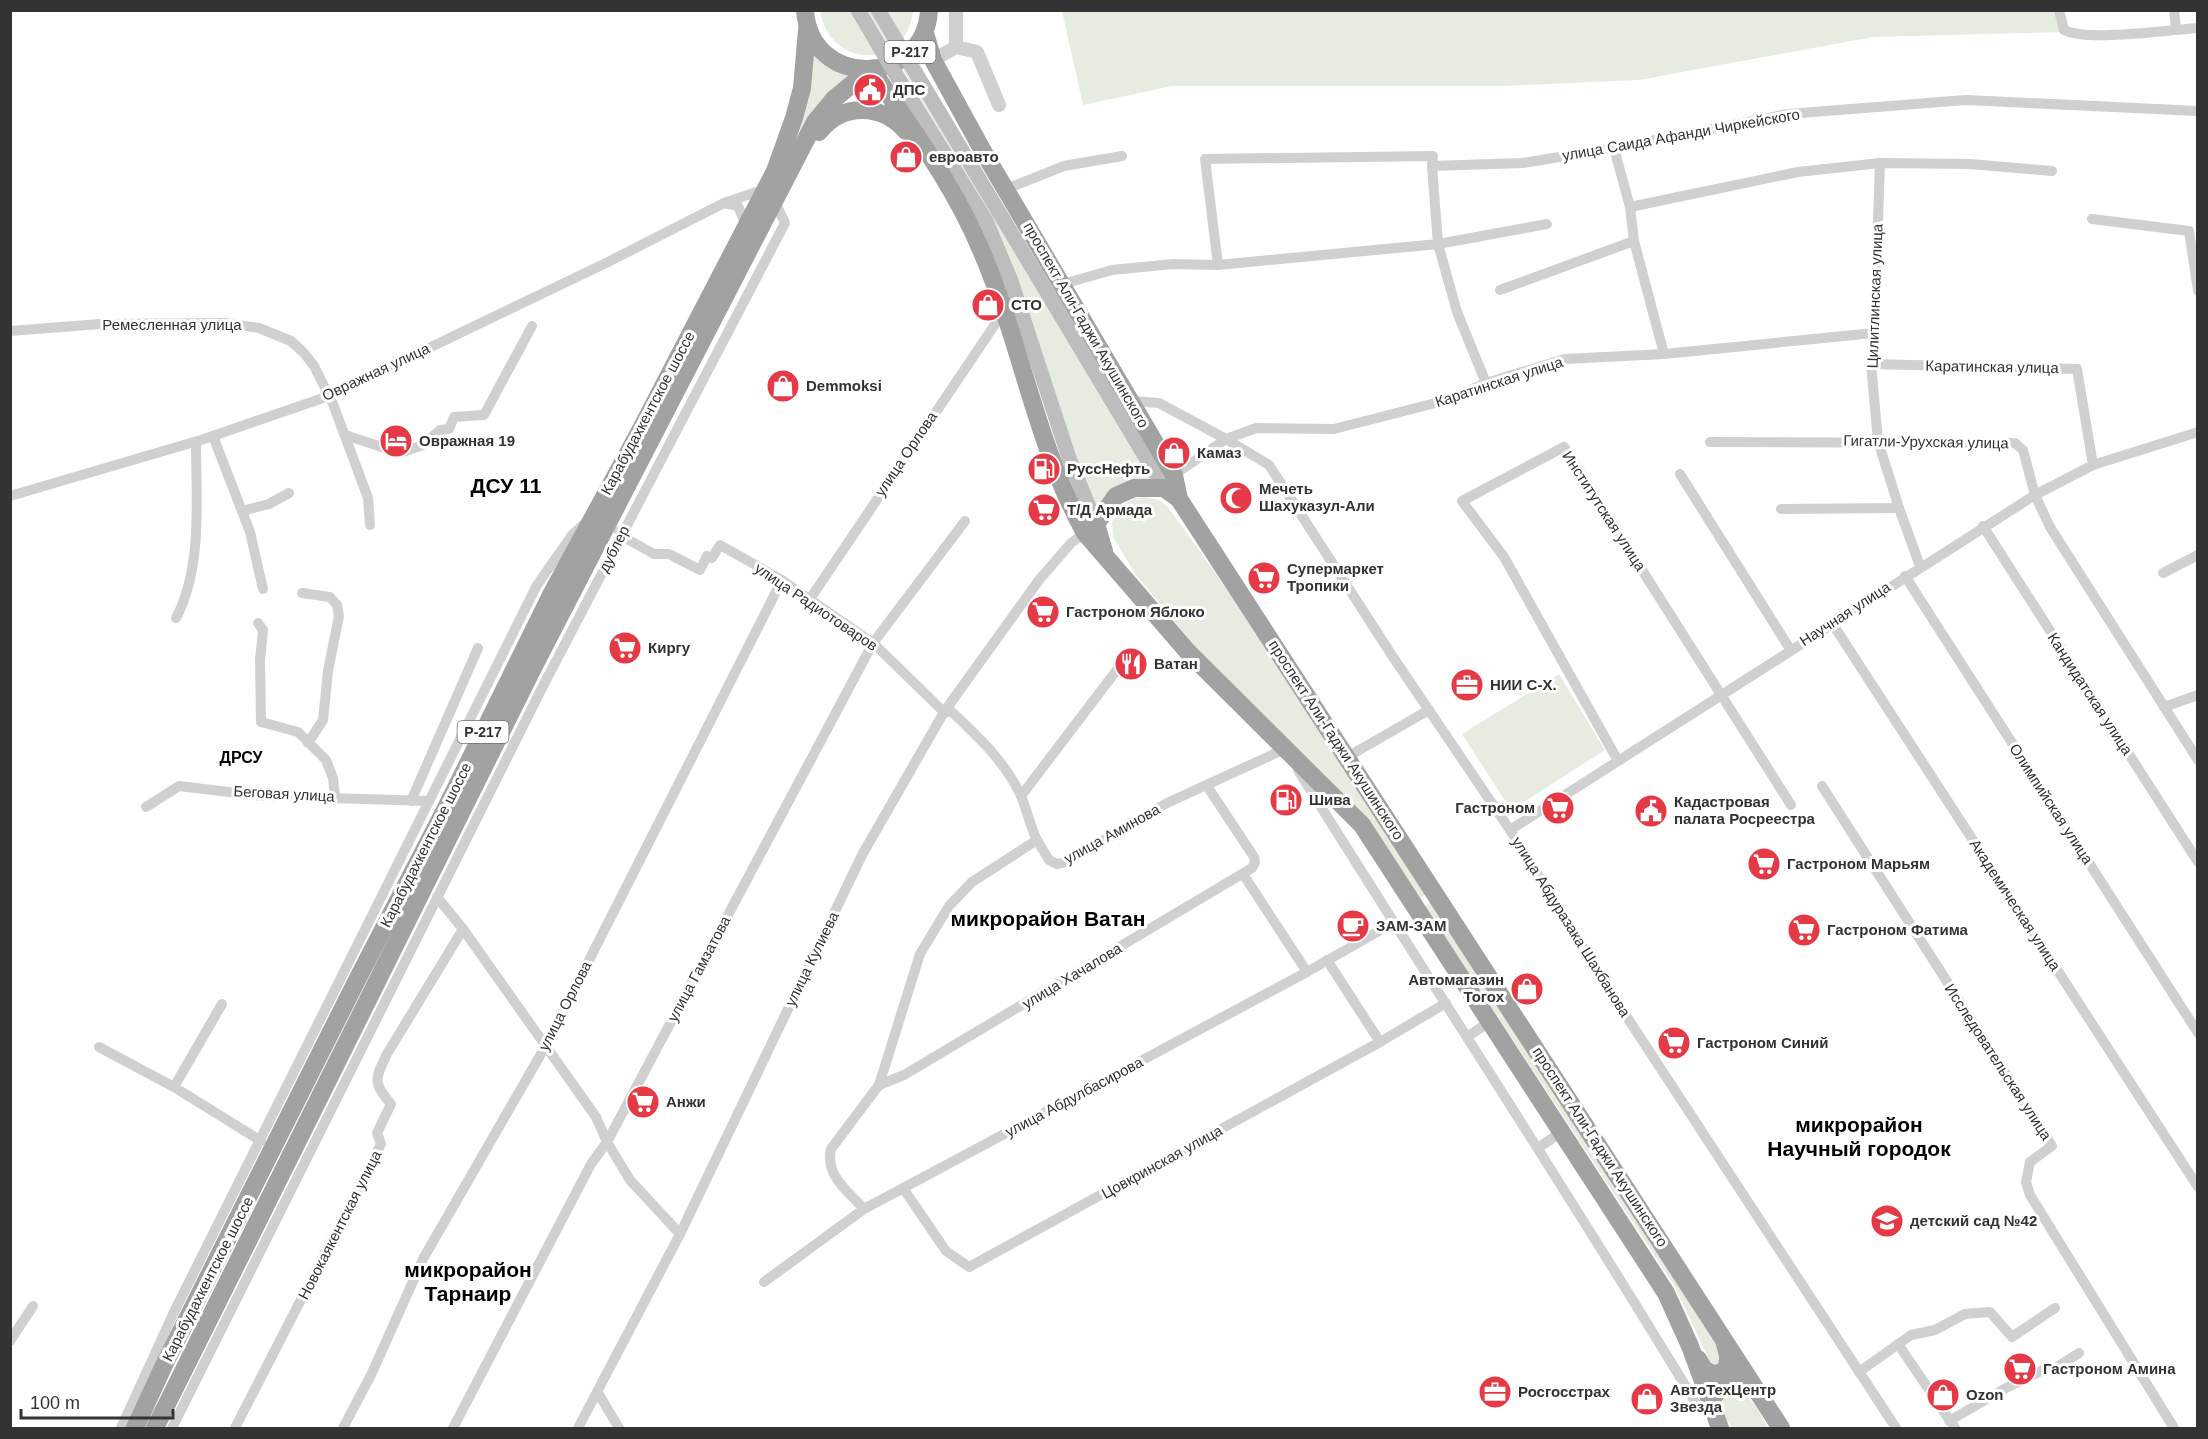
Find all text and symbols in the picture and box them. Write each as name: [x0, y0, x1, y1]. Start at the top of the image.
road number: Р-217: [884, 41, 936, 63]
public building icon: ДПС: [852, 72, 888, 108]
place label: ДПС: [893, 81, 925, 98]
street label: улица Саида Афанди Чиркейского: [1561, 105, 1801, 164]
shop icon: евроавто: [888, 139, 924, 175]
place label: евроавто: [929, 148, 999, 165]
street label: проспект Али-Гаджи Акушинского: [1020, 219, 1152, 431]
street label: Цилитлинская улица: [1863, 223, 1886, 369]
shop icon: СТО: [970, 287, 1006, 323]
place label: СТО: [1011, 296, 1042, 313]
street label: Ремесленная улица: [102, 316, 242, 333]
street label: Карабудахкентское шоссе: [597, 328, 698, 497]
street label: Овражная улица: [319, 339, 433, 404]
street label: Каратинская улица: [1433, 353, 1565, 410]
street label: Каратинская улица: [1925, 357, 2059, 376]
shop icon: Demmoksi: [765, 368, 801, 404]
place label: Demmoksi: [806, 377, 882, 394]
street label: улица Орлова: [871, 408, 940, 499]
hotel icon: Овражная 19: [378, 423, 414, 459]
place label: Овражная 19: [419, 432, 515, 449]
street label: Гигатли-Урухская улица: [1843, 432, 2010, 451]
shop icon: Камаз: [1156, 435, 1192, 471]
place label: Камаз: [1197, 444, 1242, 461]
street label: Институтская улица: [1559, 448, 1650, 574]
fuel station icon: РуссНефть: [1026, 451, 1062, 487]
place label: РуссНефть: [1067, 460, 1150, 477]
district label: ДСУ 11: [471, 474, 542, 497]
mosque icon: Мечеть Шахуказул-Али: [1218, 480, 1254, 516]
place label: Мечеть Шахуказул-Али: [1259, 480, 1375, 514]
supermarket icon: Т/Д Армада: [1026, 492, 1062, 528]
place label: Т/Д Армада: [1067, 501, 1153, 518]
street label: дублер: [595, 523, 632, 575]
street label: улица Радиотоваров: [752, 559, 881, 654]
supermarket icon: Супермаркет Тропики: [1246, 560, 1282, 596]
place label: Супермаркет Тропики: [1287, 560, 1384, 594]
street label: Научная улица: [1796, 578, 1894, 649]
supermarket icon: Гастроном Яблоко: [1025, 594, 1061, 630]
place label: Гастроном Яблоко: [1066, 603, 1205, 620]
street label: Кандидатская улица: [2045, 629, 2137, 759]
supermarket icon: Киргу: [607, 630, 643, 666]
street label: проспект Али-Гаджи Акушинского: [1265, 637, 1407, 843]
place label: Киргу: [648, 639, 691, 656]
restaurant icon: Ватан: [1113, 646, 1149, 682]
place label: Ватан: [1154, 655, 1198, 672]
office icon: НИИ С-Х.: [1449, 667, 1485, 703]
place label: НИИ С-Х.: [1490, 676, 1557, 693]
road number: Р-217: [458, 721, 508, 743]
street label: Олимпийская улица: [2006, 740, 2097, 868]
district label: ДРСУ: [220, 749, 264, 766]
street label: Карабудахкентское шоссе: [377, 760, 475, 930]
street label: Беговая улица: [233, 782, 336, 805]
fuel station icon: Шива: [1268, 782, 1304, 818]
supermarket icon: Гастроном: [1540, 790, 1576, 826]
place label: Шива: [1309, 791, 1351, 808]
public building icon: Кадастровая палата Росреестра: [1633, 793, 1669, 829]
place label: Кадастровая палата Росреестра: [1674, 793, 1816, 827]
place label: Гастроном: [1455, 799, 1535, 816]
street label: улица Аминова: [1061, 800, 1163, 867]
street label: улица Абдуразака Шахбанова: [1509, 833, 1634, 1021]
street label: Академическая улица: [1967, 836, 2065, 974]
supermarket icon: Гастроном Марьям: [1746, 846, 1782, 882]
place label: Гастроном Марьям: [1787, 855, 1930, 872]
district label: микрорайон Ватан: [951, 907, 1145, 930]
street label: улица Кулиева: [781, 908, 842, 1009]
cafe icon: ЗАМ-ЗАМ: [1335, 908, 1371, 944]
street label: улица Гамзатова: [664, 912, 734, 1025]
supermarket icon: Гастроном Фатима: [1786, 912, 1822, 948]
place label: ЗАМ-ЗАМ: [1376, 917, 1446, 934]
place label: Гастроном Фатима: [1827, 921, 1969, 938]
street label: улица Хачалова: [1019, 939, 1125, 1012]
street label: улица Орлова: [535, 958, 595, 1053]
place label: Автомагазин Тогох: [1408, 971, 1505, 1005]
shop icon: Автомагазин Тогох: [1509, 971, 1545, 1007]
street label: Исследовательская улица: [1942, 980, 2056, 1144]
supermarket icon: Гастроном Синий: [1656, 1025, 1692, 1061]
place label: Гастроном Синий: [1697, 1034, 1829, 1051]
street label: проспект Али-Гаджи Акушинского: [1529, 1044, 1671, 1250]
street label: улица Абдулбасирова: [1002, 1053, 1146, 1140]
supermarket icon: Анжи: [625, 1084, 661, 1120]
place label: Анжи: [666, 1093, 706, 1110]
district label: микрорайон Научный городок: [1767, 1113, 1951, 1160]
street label: Цовкринская улица: [1098, 1121, 1226, 1202]
street label: Новокаякентская улица: [295, 1147, 385, 1302]
street label: Карабудахкентское шоссе: [159, 1194, 257, 1364]
school or university icon: детский сад №42: [1869, 1203, 1905, 1239]
place label: детский сад №42: [1910, 1212, 2037, 1229]
district label: микрорайон Тарнаир: [404, 1258, 532, 1305]
supermarket icon: Гастроном Амина: [2002, 1351, 2038, 1387]
place label: Гастроном Амина: [2043, 1360, 2176, 1377]
office icon: Росгосстрах: [1477, 1374, 1513, 1410]
shop icon: Ozon: [1925, 1377, 1961, 1413]
shop icon: АвтоТехЦентр Звезда: [1629, 1381, 1665, 1417]
place label: АвтоТехЦентр Звезда: [1670, 1381, 1776, 1415]
scale bar: [21, 1382, 172, 1420]
place label: Росгосстрах: [1518, 1383, 1610, 1400]
place label: Ozon: [1966, 1386, 2004, 1403]
text: 100 m: [30, 1393, 80, 1413]

